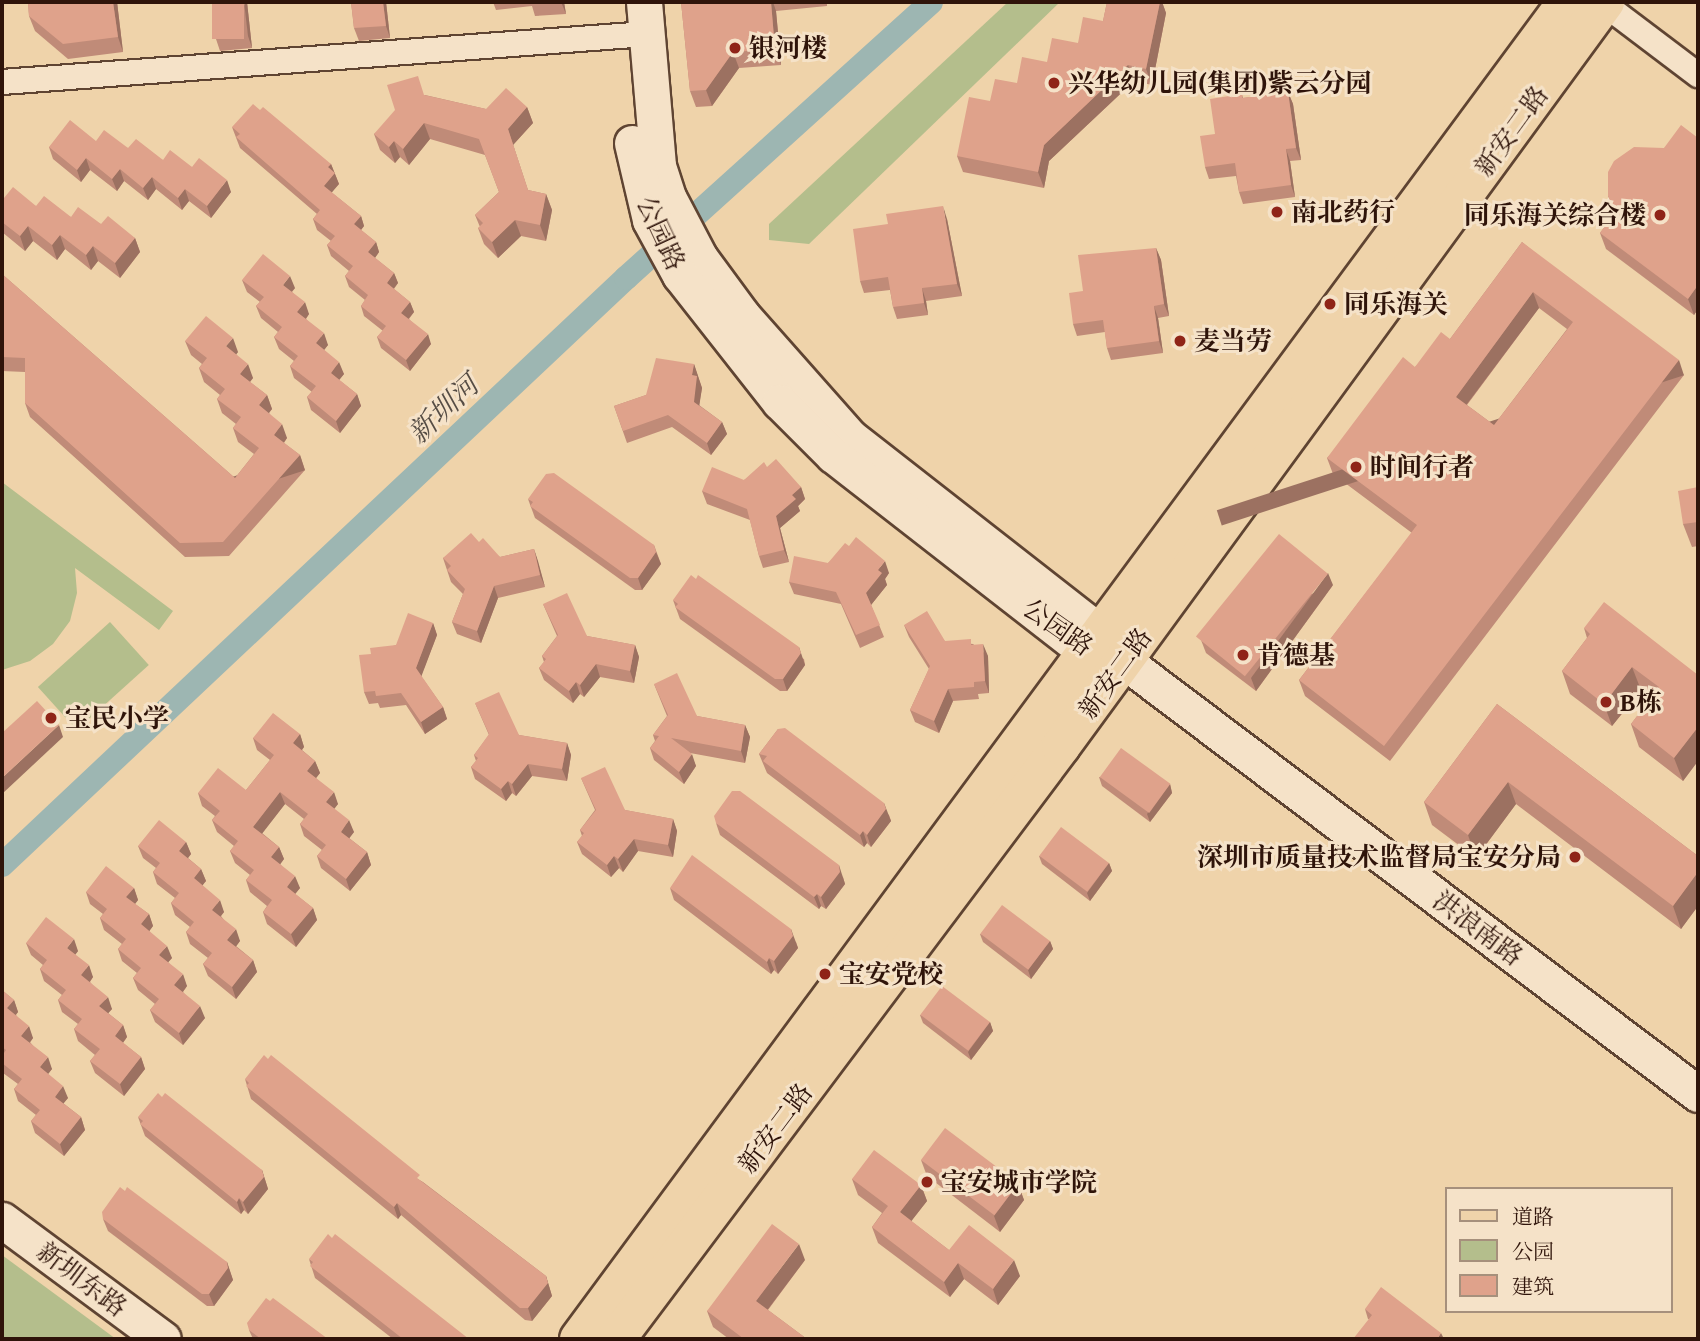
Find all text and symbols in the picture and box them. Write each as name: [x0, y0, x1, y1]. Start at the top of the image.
place label: 银河楼: [749, 32, 827, 64]
marker: 银河楼: [727, 40, 743, 56]
place label: 兴华幼儿园(集团)紫云分园: [1068, 67, 1371, 99]
marker: 兴华幼儿园(集团)紫云分园: [1046, 75, 1062, 91]
street label: 新安二路: [1468, 80, 1554, 182]
street label: 公园路: [630, 191, 692, 275]
place label: 南北药行: [1291, 196, 1395, 228]
place label: 同乐海关综合楼: [1464, 199, 1646, 231]
marker: 南北药行: [1269, 204, 1285, 220]
marker: 同乐海关综合楼: [1652, 207, 1668, 223]
place label: 同乐海关: [1344, 288, 1448, 320]
marker: 同乐海关: [1322, 296, 1338, 312]
place label: 麦当劳: [1194, 325, 1272, 357]
marker: 麦当劳: [1172, 333, 1188, 349]
water label: 新圳河: [401, 368, 485, 450]
place label: 时间行者: [1370, 451, 1474, 483]
marker: 时间行者: [1348, 459, 1364, 475]
street label: 公园路: [1017, 592, 1099, 662]
street label: 新安二路: [1072, 622, 1158, 724]
place label: 肯德基: [1257, 639, 1335, 671]
marker: 肯德基: [1235, 647, 1251, 663]
place label: B栋: [1620, 686, 1662, 718]
marker: B栋: [1598, 694, 1614, 710]
place label: 宝民小学: [65, 702, 169, 734]
marker: 宝民小学: [43, 710, 59, 726]
place label: 深圳市质量技术监督局宝安分局: [1197, 841, 1561, 873]
marker: 深圳市质量技术监督局宝安分局: [1567, 849, 1583, 865]
street label: 洪浪南路: [1427, 884, 1529, 972]
place label: 宝安党校: [839, 958, 943, 990]
marker: 宝安党校: [817, 966, 833, 982]
street label: 新安二路: [731, 1077, 819, 1179]
place label: 宝安城市学院: [941, 1166, 1097, 1198]
marker: 宝安城市学院: [919, 1174, 935, 1190]
legend: [1444, 1187, 1672, 1313]
text: 道路: [1512, 1201, 1554, 1232]
street label: 新圳东路: [31, 1235, 133, 1323]
text: 公园: [1512, 1236, 1554, 1267]
text: 建筑: [1512, 1271, 1554, 1302]

